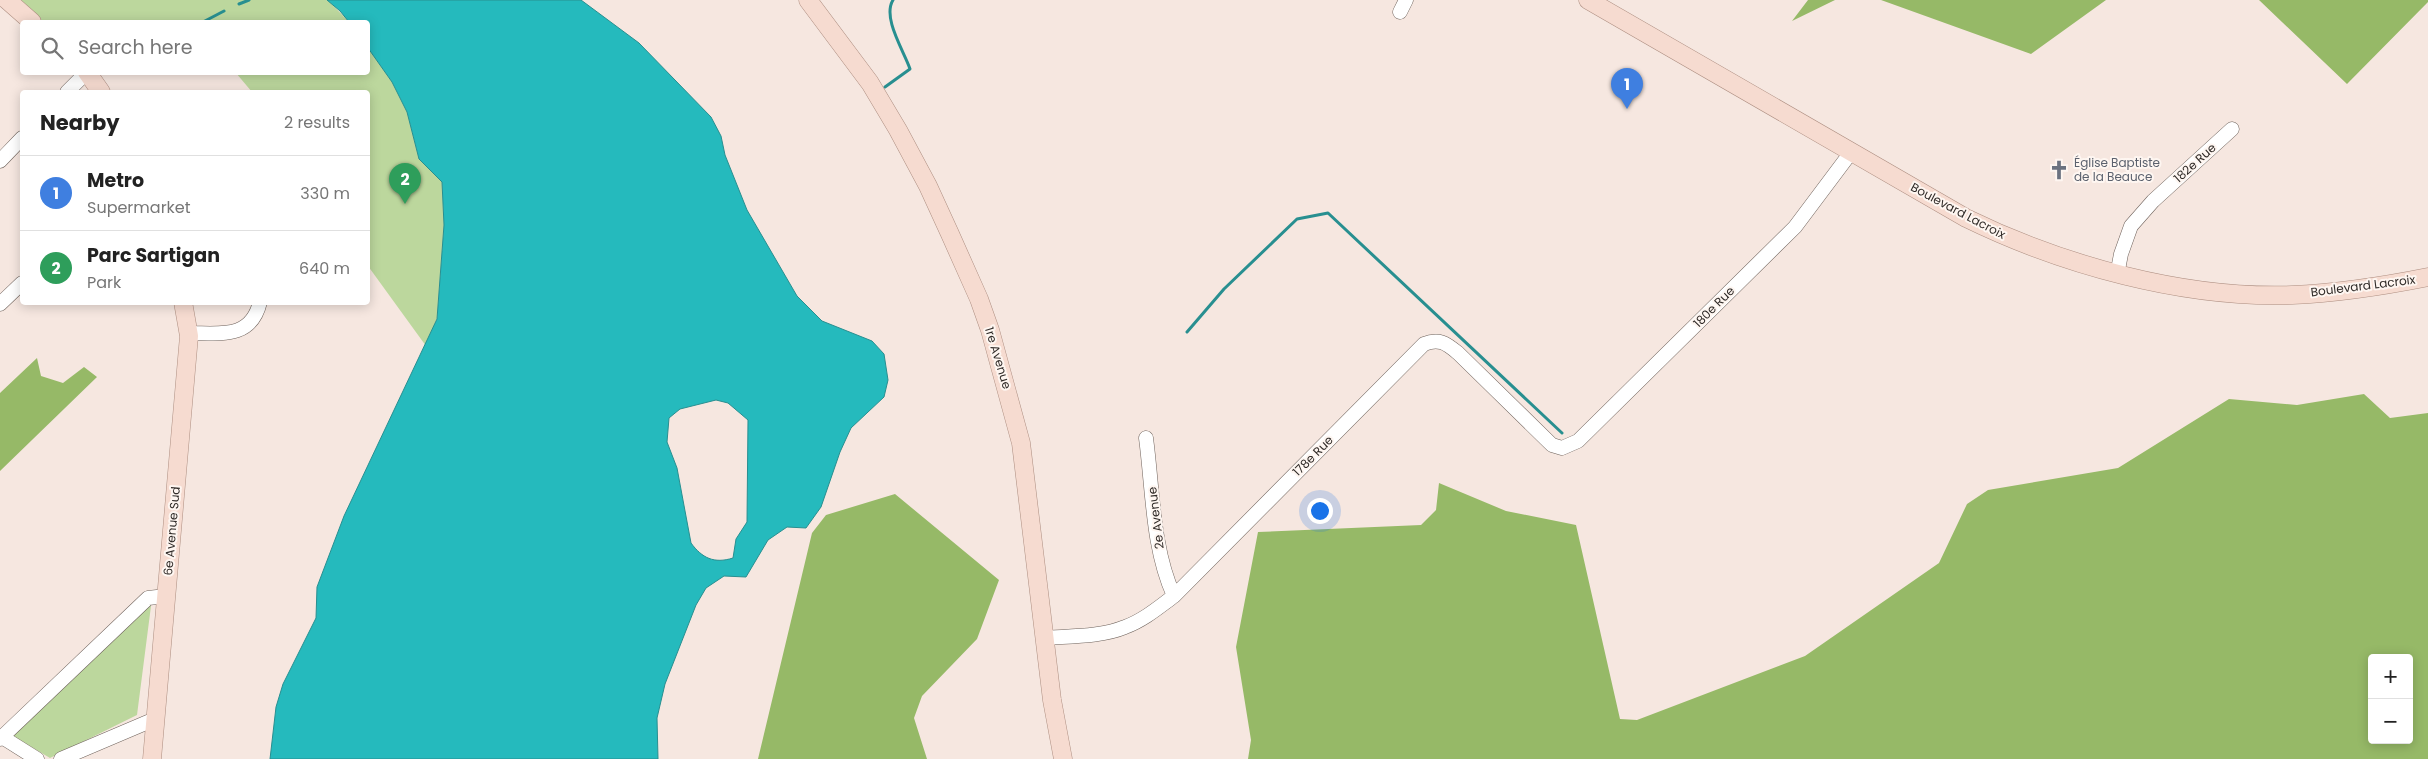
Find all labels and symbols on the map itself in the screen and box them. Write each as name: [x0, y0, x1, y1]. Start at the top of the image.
pin: 1: [1611, 68, 1643, 109]
street label: 182e Rue: [2170, 139, 2219, 186]
place label: Église Baptiste de la Beauce: [2074, 154, 2160, 185]
church icon: Église Baptiste de la Beauce: [2048, 159, 2070, 181]
pin: 2: [389, 163, 421, 204]
street label: Boulevard Lacroix: [1908, 178, 2009, 243]
street label: Boulevard Lacroix: [2310, 271, 2416, 300]
street label: 180e Rue: [1689, 282, 1738, 331]
street label: 1re Avenue: [981, 325, 1016, 391]
street label: 178e Rue: [1289, 432, 1337, 480]
street label: 6e Avenue Sud: [159, 486, 184, 576]
street label: 2e Avenue: [1143, 486, 1168, 550]
your location: [1307, 498, 1333, 524]

